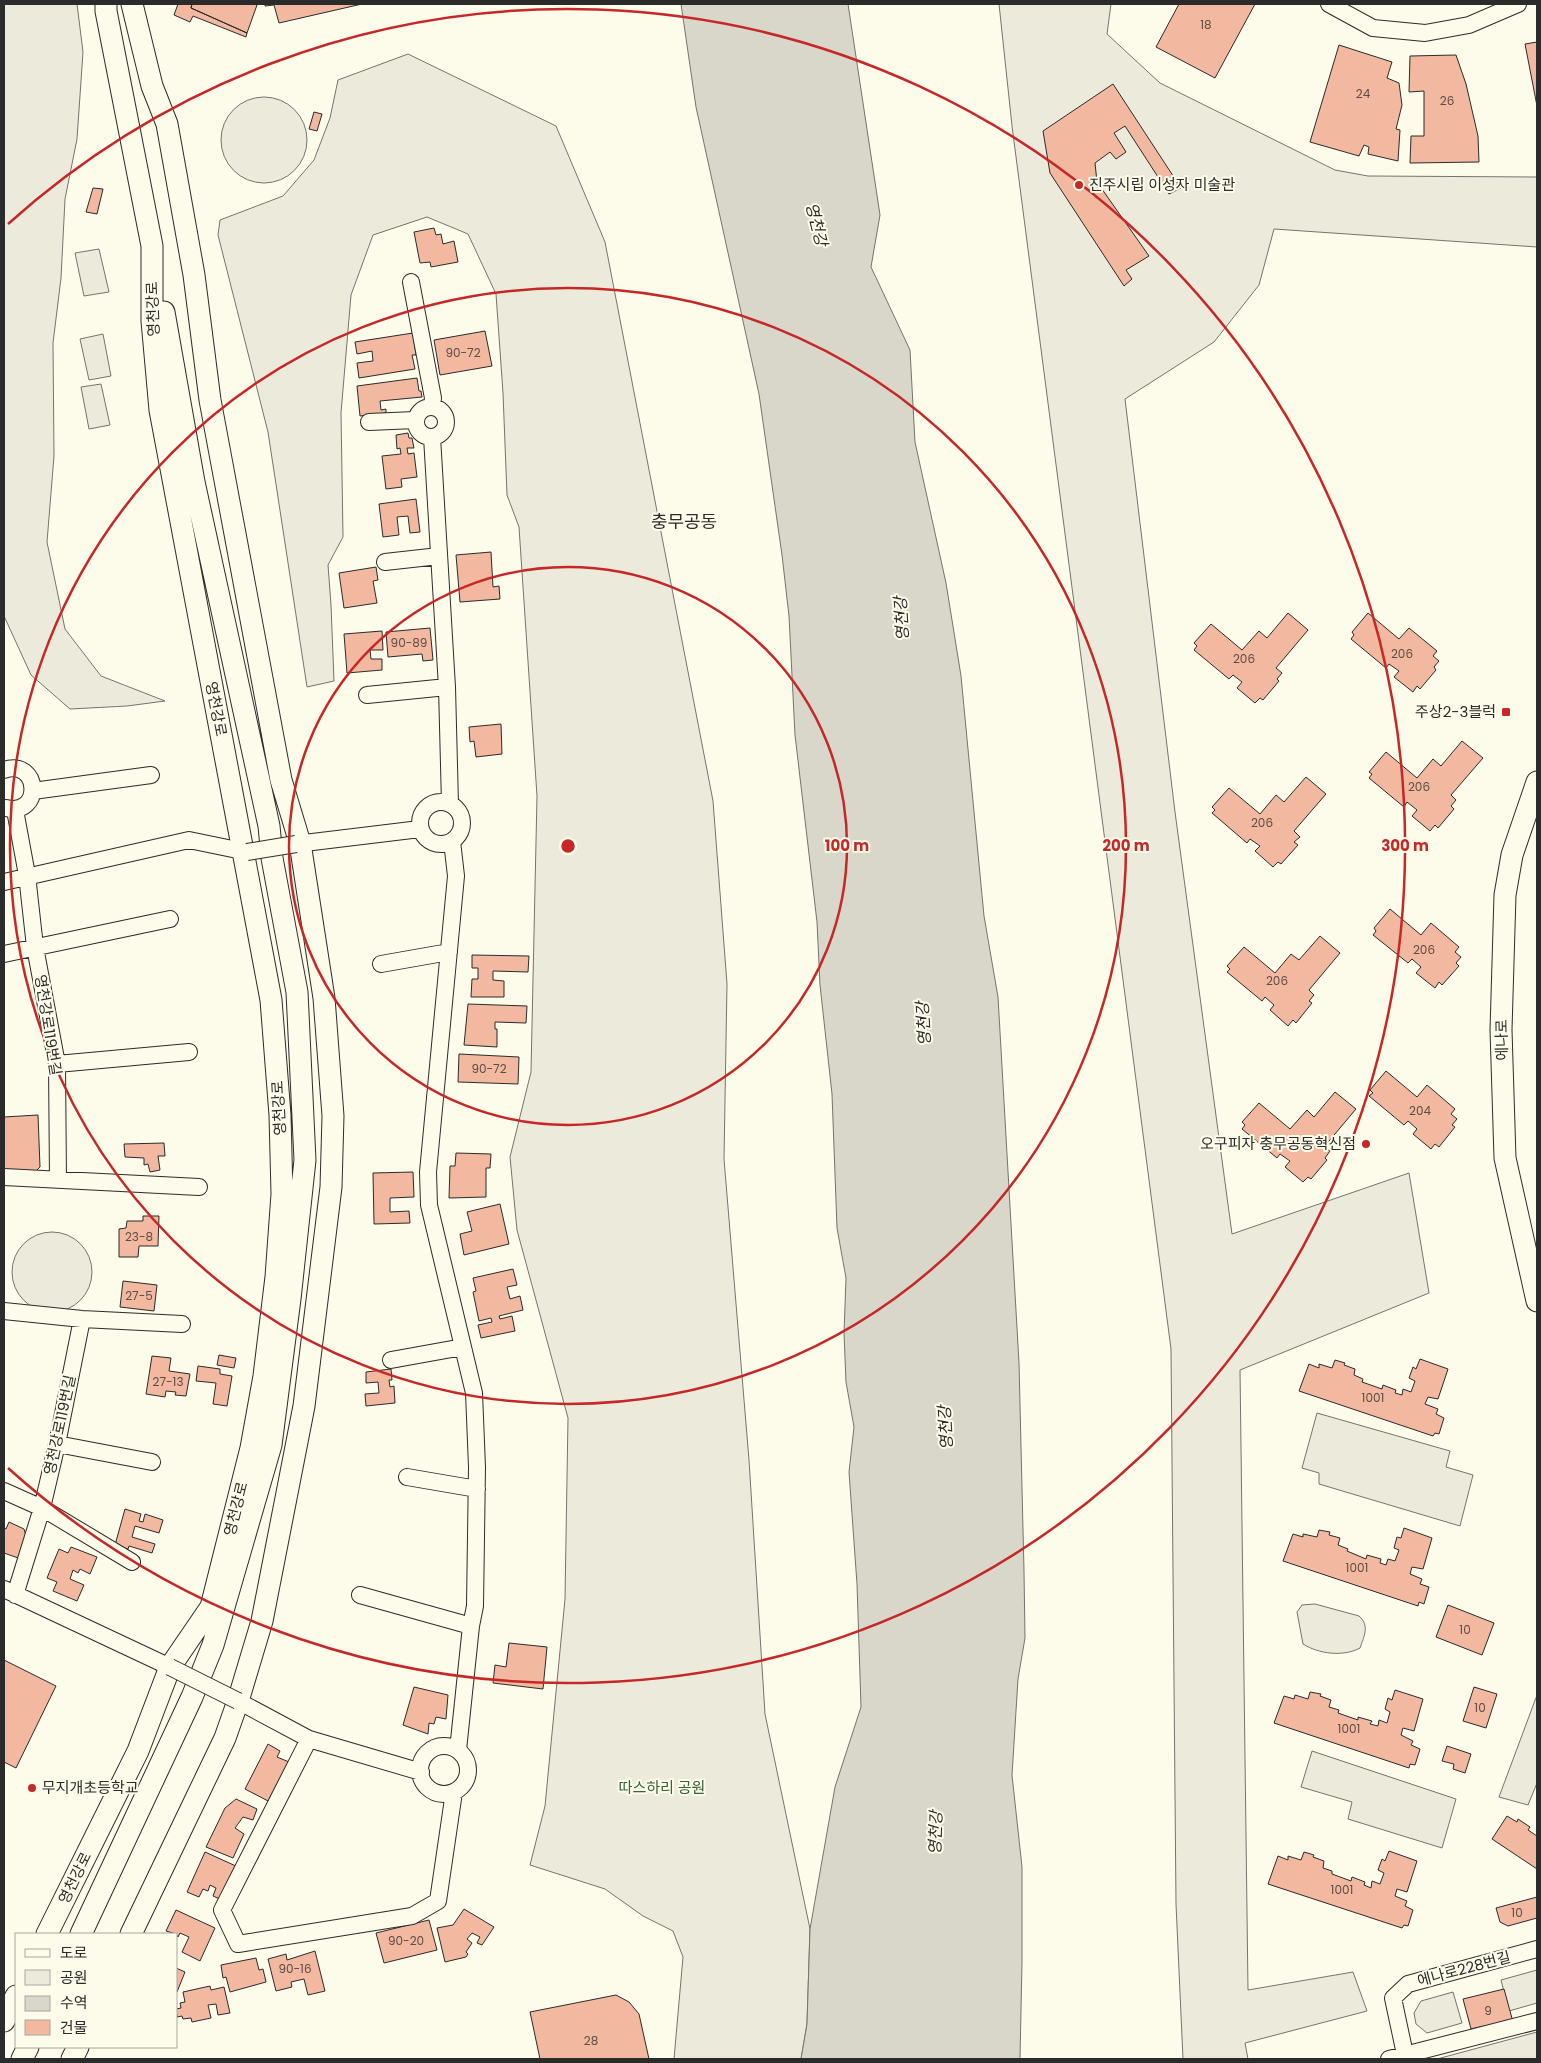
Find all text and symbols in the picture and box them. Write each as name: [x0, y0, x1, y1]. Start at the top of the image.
house number: 18: [1200, 16, 1212, 33]
house number: 24: [1356, 85, 1371, 102]
house number: 26: [1440, 92, 1454, 109]
place label: 진주시립 이성자 미술관: [1089, 174, 1235, 195]
marker: 진주시립 이성자 미술관: [1073, 179, 1085, 191]
water label: 영천강: [800, 200, 834, 251]
street label: 영천강로: [141, 281, 164, 337]
house number: 90-72: [445, 344, 481, 361]
district label: 충무공동: [651, 509, 717, 534]
water label: 영천강: [889, 594, 914, 642]
house number: 90-89: [391, 634, 427, 651]
house number: 206: [1391, 645, 1413, 662]
house number: 206: [1233, 650, 1255, 667]
street label: 영천강로: [201, 680, 232, 738]
place label: 주상2-3블럭: [1415, 701, 1496, 722]
marker: 주상2-3블럭: [1500, 706, 1512, 718]
house number: 206: [1408, 778, 1430, 795]
house number: 206: [1251, 814, 1273, 831]
text: 100 m: [825, 835, 869, 856]
text: 200 m: [1102, 835, 1150, 856]
text: 300 m: [1381, 835, 1429, 856]
centre of rings: [559, 837, 577, 855]
house number: 206: [1413, 941, 1435, 958]
house number: 206: [1266, 972, 1288, 989]
street label: 영천강로119번길: [30, 973, 67, 1077]
water label: 영천강: [911, 999, 936, 1047]
street label: 에나로: [1491, 1019, 1512, 1061]
house number: 90-72: [471, 1060, 507, 1077]
street label: 영천강로: [267, 1080, 290, 1136]
house number: 204: [1409, 1102, 1431, 1119]
place label: 오구피자 충무공동혁신점: [1200, 1133, 1356, 1154]
marker: 오구피자 충무공동혁신점: [1360, 1138, 1372, 1150]
house number: 23-8: [125, 1228, 153, 1245]
house number: 27-5: [125, 1287, 153, 1304]
street label: 영천강로119번길: [39, 1373, 80, 1477]
house number: 27-13: [153, 1373, 183, 1390]
house number: 1001: [1362, 1389, 1384, 1406]
water label: 영천강: [933, 1403, 958, 1451]
street label: 영천강로: [219, 1480, 252, 1538]
house number: 1001: [1346, 1559, 1368, 1576]
house number: 10: [1459, 1621, 1471, 1638]
house number: 10: [1474, 1699, 1486, 1716]
house number: 1001: [1338, 1720, 1360, 1737]
place label: 무지개초등학교: [42, 1777, 139, 1798]
park label: 따스하리 공원: [619, 1777, 705, 1798]
marker: 무지개초등학교: [26, 1782, 38, 1794]
water label: 영천강: [923, 1808, 948, 1855]
street label: 영천강로: [53, 1848, 96, 1907]
house number: 1001: [1331, 1881, 1353, 1898]
house number: 10: [1511, 1904, 1523, 1921]
house number: 90-20: [388, 1932, 424, 1949]
legend: [15, 1933, 178, 2048]
text: 도로: [60, 1942, 88, 1963]
street label: 에나로228번길: [1415, 1946, 1513, 1991]
house number: 90-16: [278, 1960, 312, 1977]
text: 공원: [60, 1967, 88, 1988]
text: 수역: [60, 1992, 88, 2013]
house number: 9: [1484, 2002, 1492, 2019]
text: 건물: [60, 2017, 88, 2038]
house number: 28: [584, 2032, 598, 2049]

